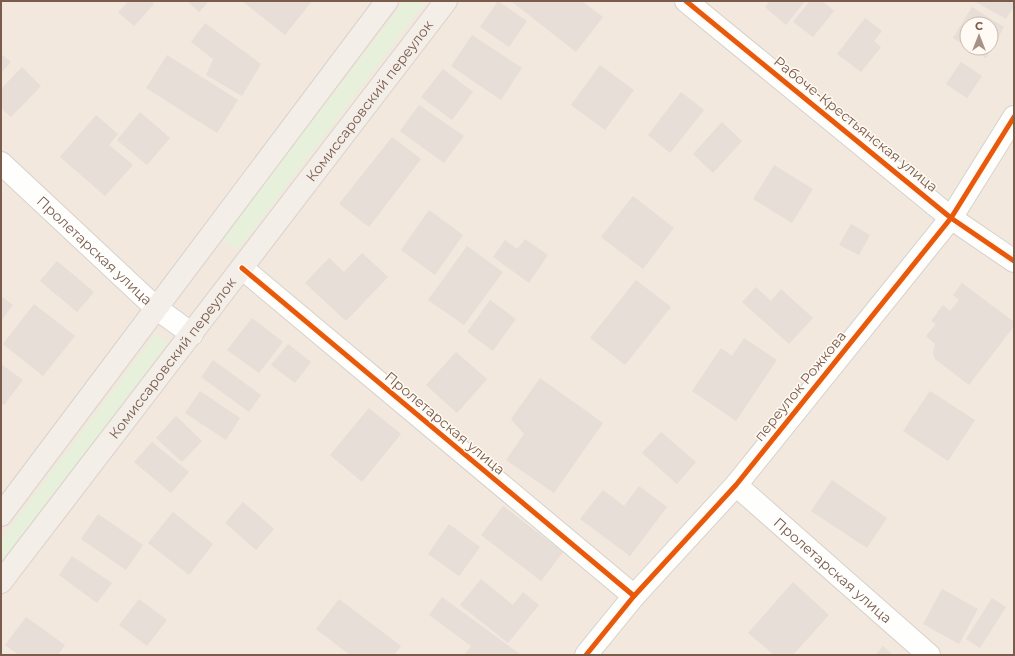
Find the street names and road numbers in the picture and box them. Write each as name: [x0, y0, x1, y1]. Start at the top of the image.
street label: Комиссаровский переулок: [302, 17, 437, 185]
street label: Рабоче-Крестьянская улица: [770, 52, 942, 196]
street label: Пролетарская улица: [33, 192, 156, 309]
street label: Комиссаровский переулок: [105, 274, 240, 442]
street label: переулок Рожкова: [750, 327, 850, 445]
street label: Пролетарская улица: [381, 367, 509, 479]
street label: Пролетарская улица: [770, 513, 896, 627]

